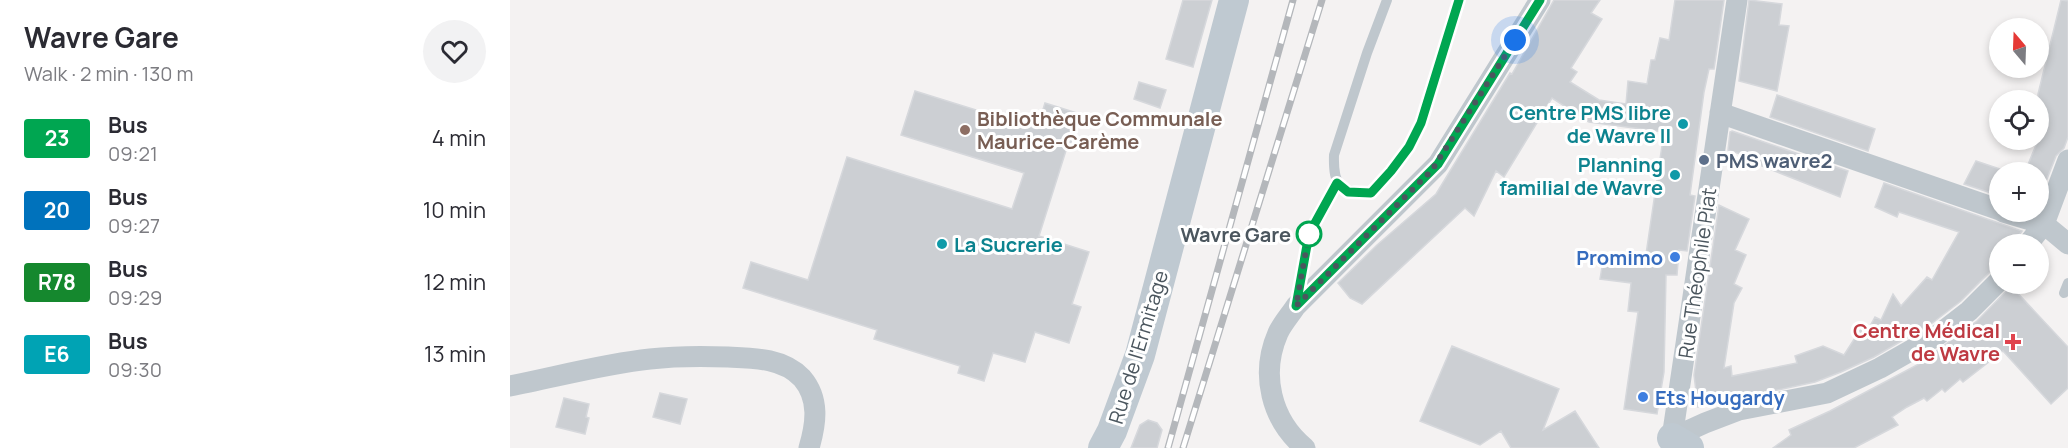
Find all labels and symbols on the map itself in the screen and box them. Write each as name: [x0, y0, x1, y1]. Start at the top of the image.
north arrow: [1989, 18, 2049, 78]
your location: [1500, 25, 1530, 55]
place label: Centre PMS libre de Wavre II: [1509, 99, 1671, 149]
place label: Bibliothèque Communale Maurice-Carème: [977, 105, 1223, 155]
marker: Centre PMS libre de Wavre II: [1676, 117, 1690, 131]
marker: Bibliothèque Communale Maurice-Carème: [958, 123, 972, 137]
place label: PMS wavre2: [1716, 147, 1832, 174]
place label: Planning familial de Wavre: [1499, 151, 1663, 201]
marker: PMS wavre2: [1697, 153, 1711, 167]
marker: Planning familial de Wavre: [1668, 168, 1682, 182]
street label: Rue Théophile Piat: [1672, 186, 1722, 360]
place label: Wavre Gare: [1180, 221, 1291, 248]
marker: Wavre Gare: [1296, 221, 1322, 247]
place label: La Sucrerie: [954, 231, 1063, 258]
marker: La Sucrerie: [935, 237, 949, 251]
place label: Promimo: [1576, 244, 1663, 271]
marker: Promimo: [1668, 250, 1682, 264]
street label: Rue de l'Ermitage: [1102, 267, 1174, 427]
place label: Centre Médical de Wavre: [1853, 317, 2000, 367]
marker: Centre Médical de Wavre: [2004, 333, 2022, 351]
place label: Ets Hougardy: [1655, 384, 1785, 411]
marker: Ets Hougardy: [1636, 390, 1650, 404]

